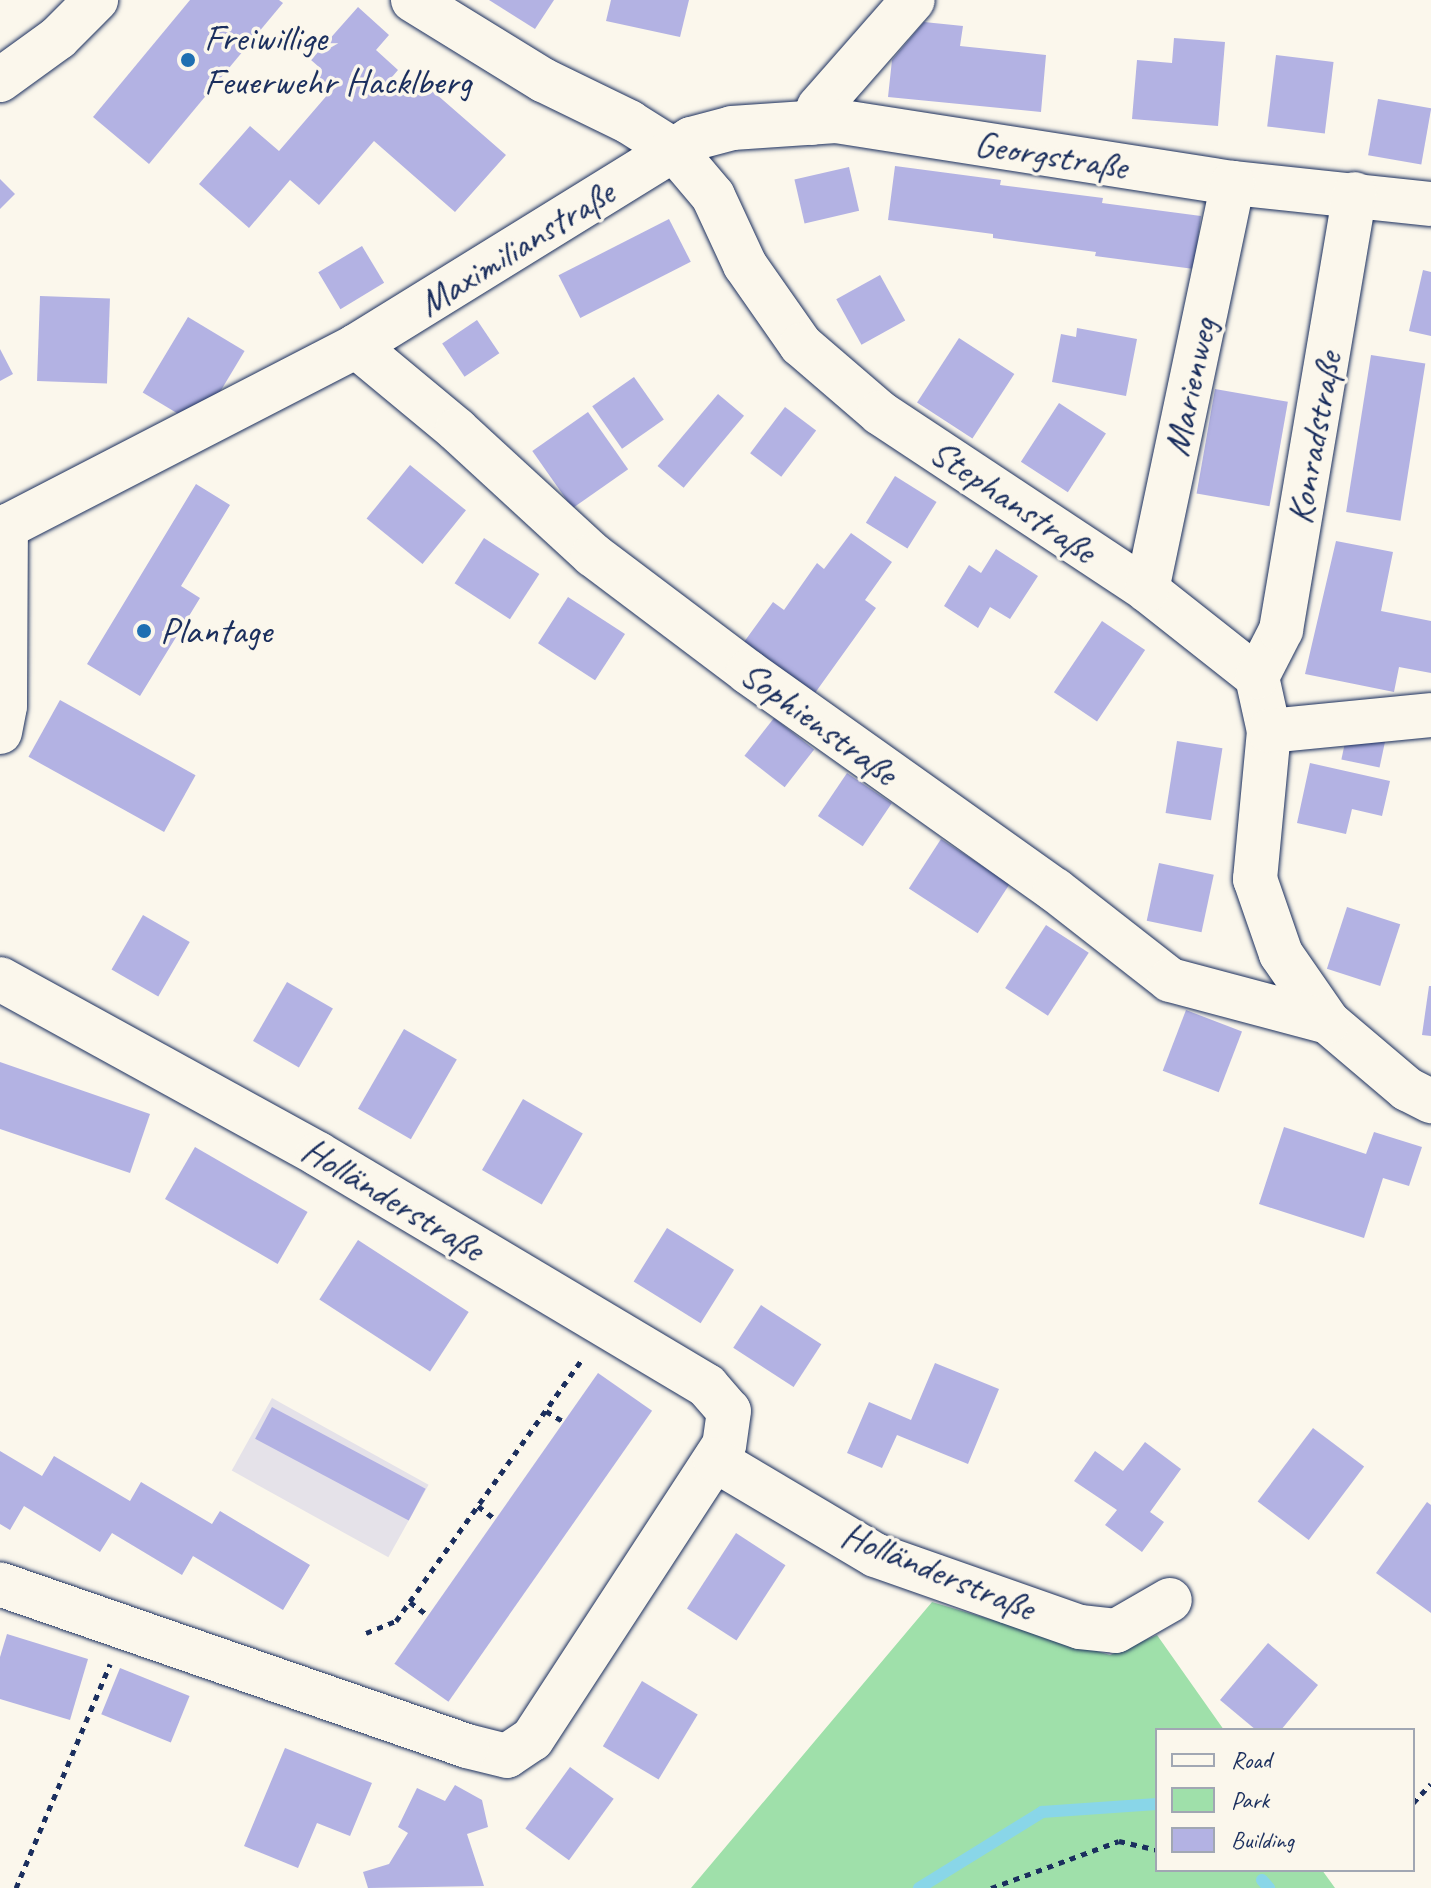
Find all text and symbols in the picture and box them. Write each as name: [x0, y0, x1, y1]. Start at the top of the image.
place label: Freiwillige Feuerwehr Hacklberg: [204, 15, 473, 104]
marker: Freiwillige Feuerwehr Hacklberg: [179, 51, 197, 69]
street label: Georgstraße: [972, 120, 1130, 190]
street label: Maximilianstraße: [410, 170, 622, 326]
street label: Marienweg: [1153, 314, 1227, 460]
street label: Konradstraße: [1276, 349, 1352, 527]
street label: Stephanstraße: [921, 429, 1105, 573]
place label: Plantage: [160, 608, 272, 654]
marker: Plantage: [135, 622, 153, 640]
street label: Sophienstraße: [732, 651, 906, 795]
street label: Holländerstraße: [294, 1127, 492, 1271]
street label: Holländerstraße: [835, 1512, 1041, 1630]
legend: [1155, 1728, 1415, 1872]
text: Road: [1231, 1745, 1271, 1775]
text: Park: [1231, 1785, 1269, 1815]
text: Building: [1231, 1825, 1294, 1855]

